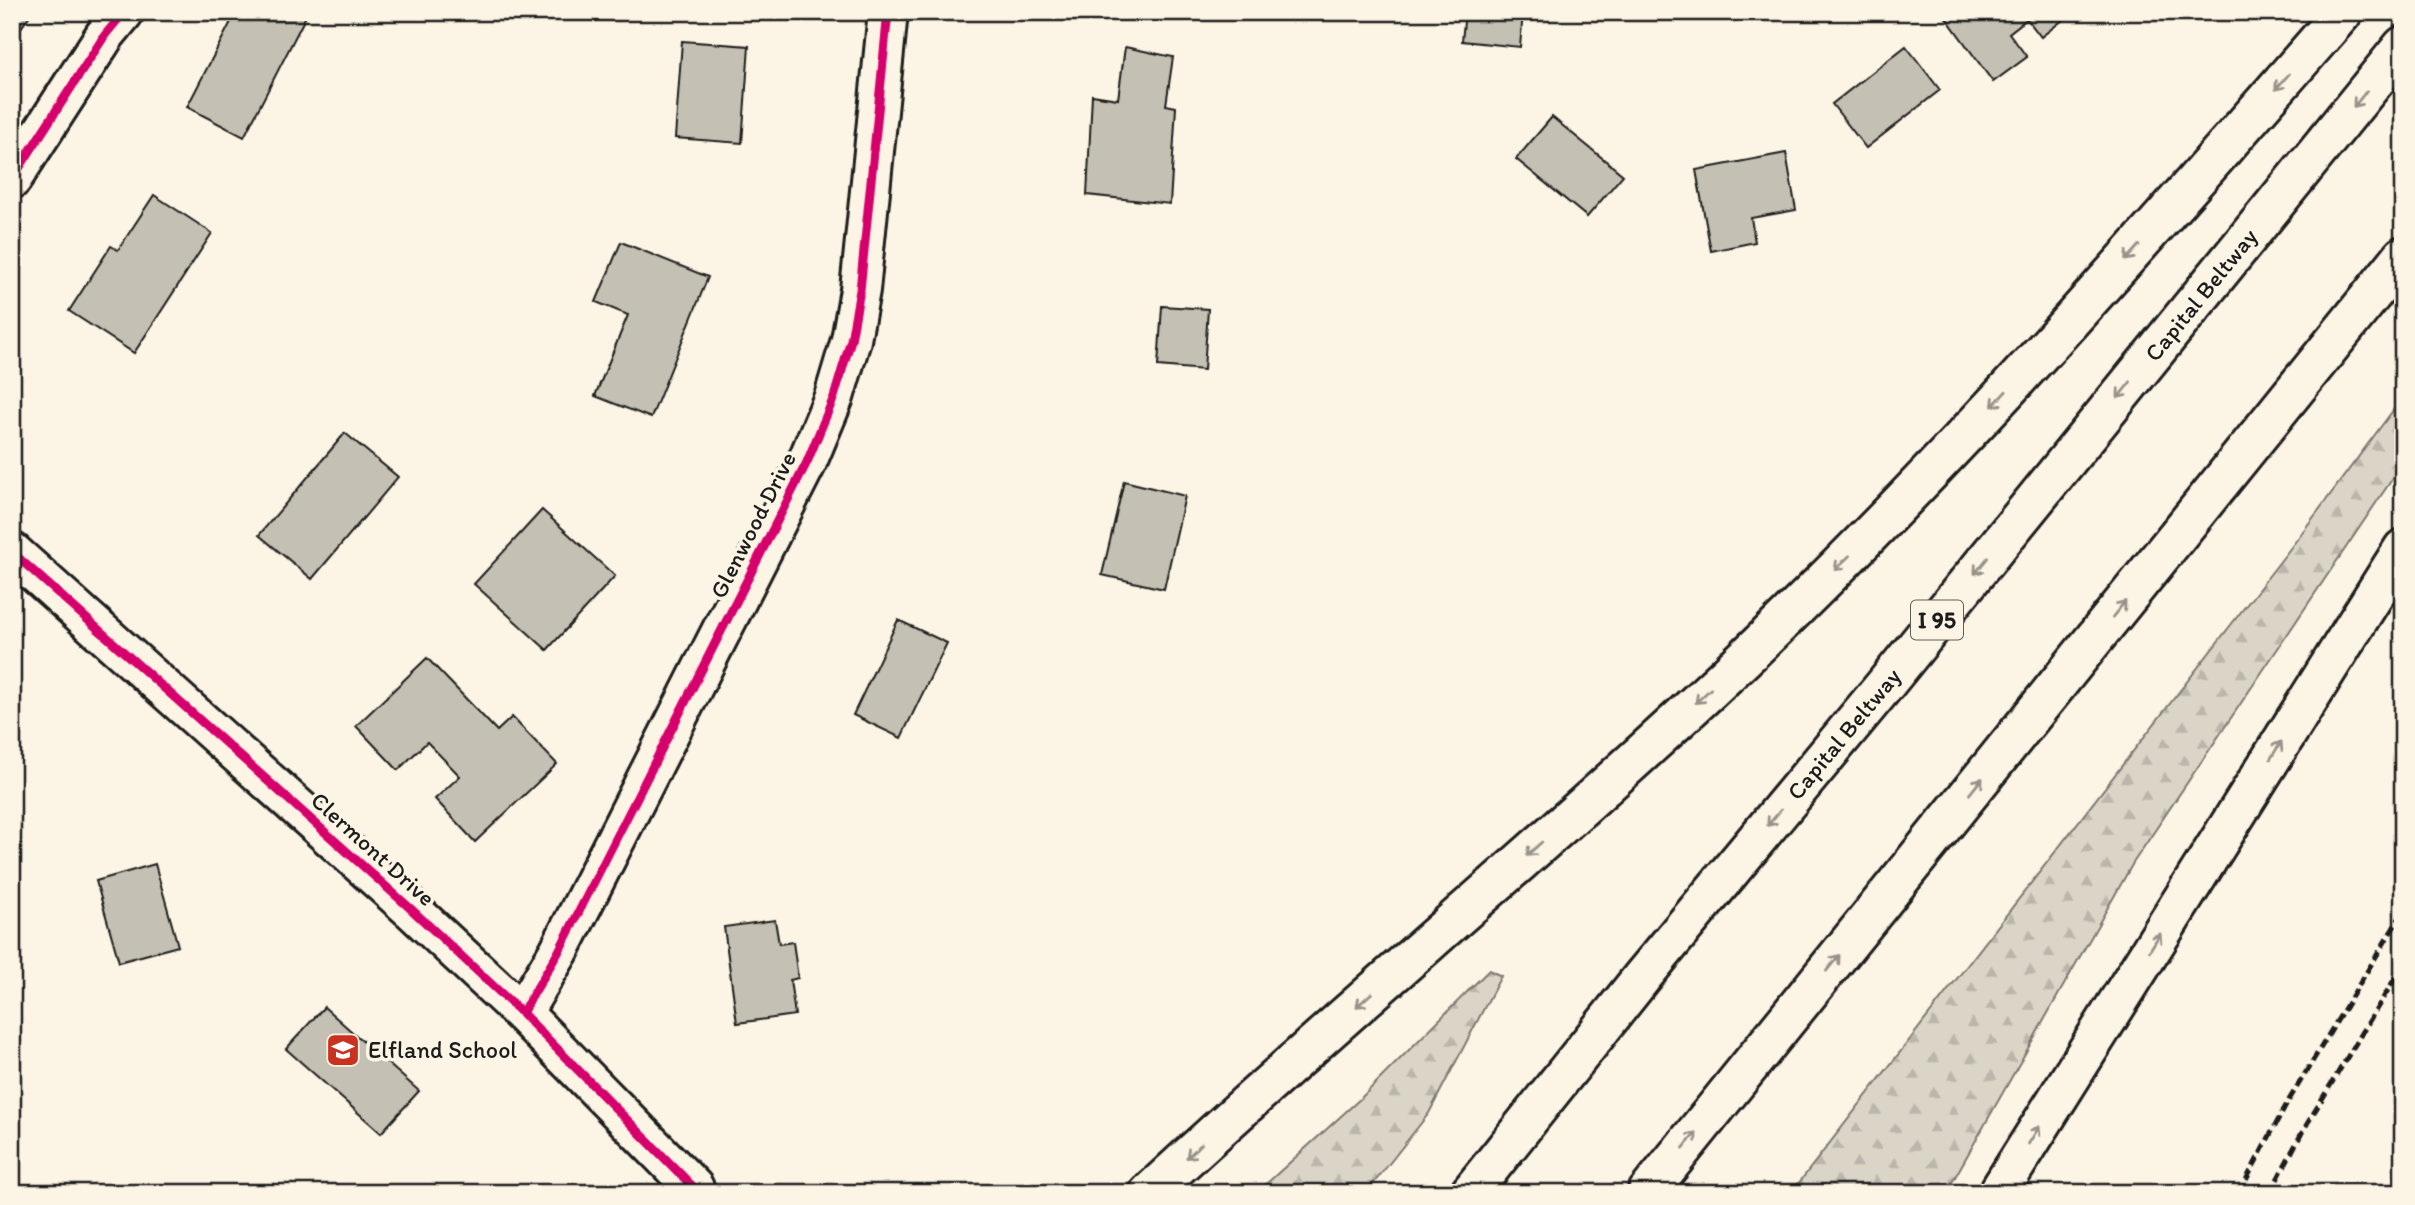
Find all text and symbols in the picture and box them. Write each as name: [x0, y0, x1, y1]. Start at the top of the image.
one-way arrow: [2274, 73, 2290, 91]
one-way arrow: [2352, 89, 2368, 107]
street label: Capital Beltway: [2138, 222, 2263, 367]
one-way arrow: [2124, 244, 2140, 262]
one-way arrow: [2117, 380, 2132, 398]
one-way arrow: [1991, 390, 2008, 407]
street label: Glenwood Drive: [703, 447, 802, 603]
one-way arrow: [1834, 554, 1851, 571]
one-way arrow: [1973, 557, 1989, 575]
road number: I 95: [1911, 600, 1963, 640]
one-way arrow: [2111, 600, 2126, 619]
street label: Capital Beltway: [1780, 662, 1907, 806]
one-way arrow: [1695, 688, 1712, 705]
one-way arrow: [2270, 740, 2284, 760]
one-way arrow: [1968, 778, 1984, 796]
street label: Clermont Drive: [305, 785, 441, 912]
one-way arrow: [1766, 809, 1782, 827]
one-way arrow: [1526, 841, 1544, 857]
one-way arrow: [2149, 933, 2163, 953]
one-way arrow: [1826, 955, 1841, 973]
one-way arrow: [1355, 992, 1373, 1008]
school or university icon: Elfland School: [324, 1031, 362, 1069]
place label: Elfland School: [368, 1035, 517, 1064]
one-way arrow: [2027, 1126, 2042, 1145]
one-way arrow: [1682, 1131, 1697, 1149]
one-way arrow: [1185, 1143, 1203, 1159]

